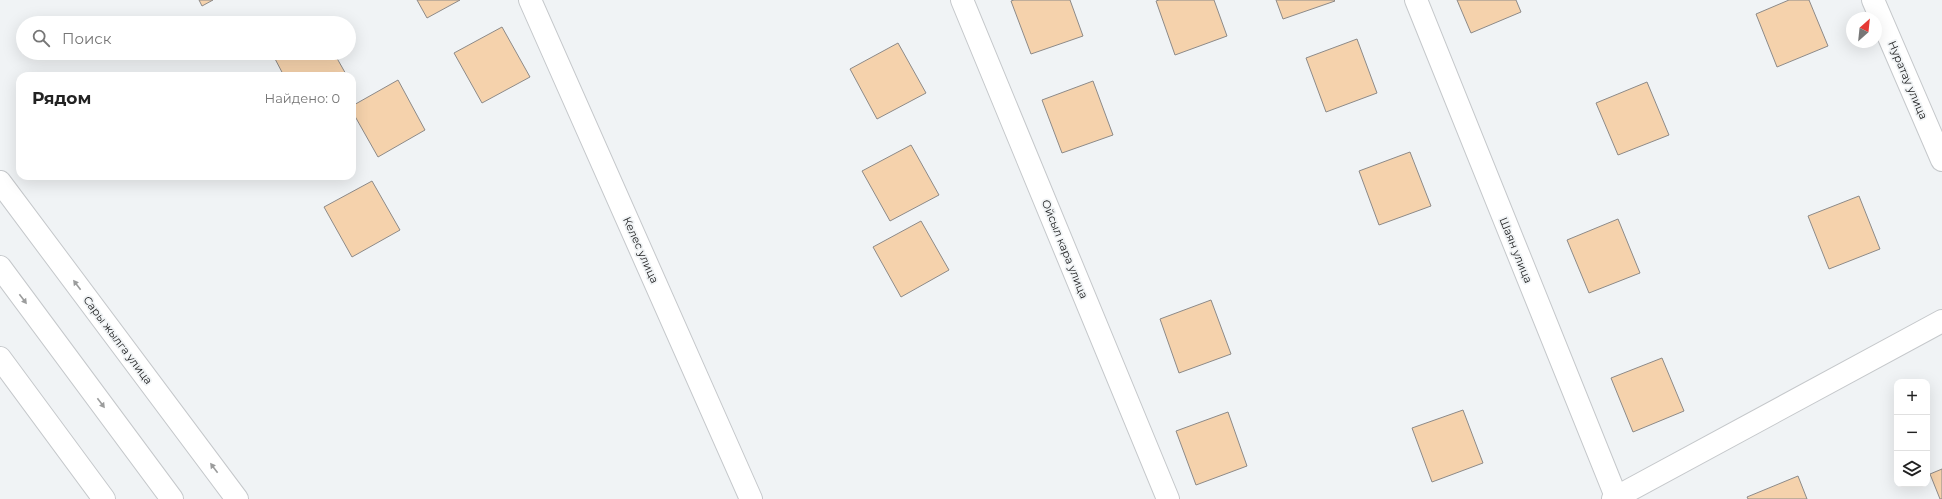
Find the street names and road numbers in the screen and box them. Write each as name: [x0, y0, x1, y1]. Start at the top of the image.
street label: Нуратау улица: [1885, 39, 1931, 121]
street label: Ойсыл кара улица: [1039, 197, 1091, 301]
street label: Келес улица: [620, 215, 662, 285]
street label: Шаян улица: [1496, 215, 1536, 285]
street label: Сары жылга улица: [80, 293, 156, 387]

